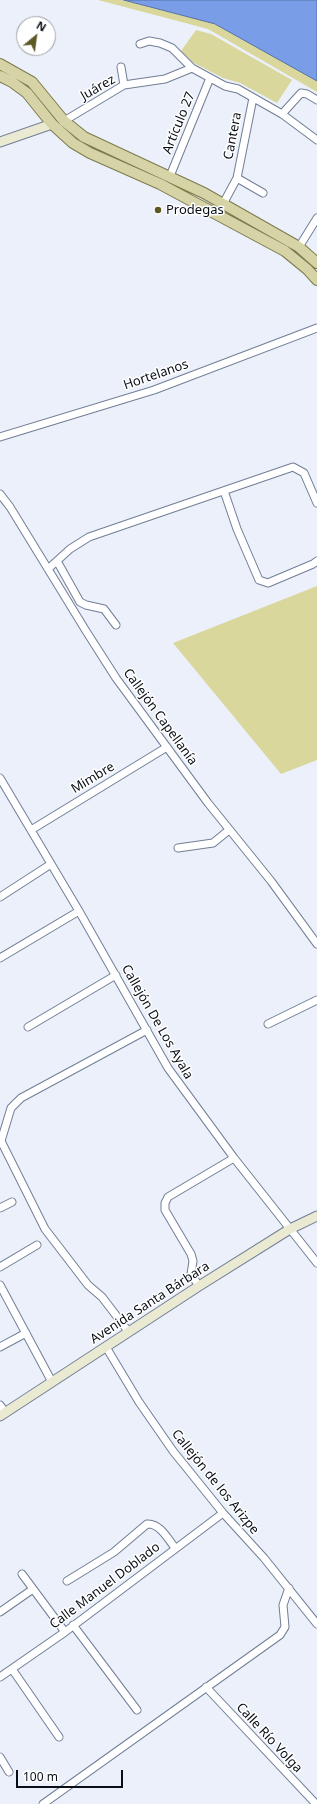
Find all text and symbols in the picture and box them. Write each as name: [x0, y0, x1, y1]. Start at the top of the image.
north arrow: [16, 16, 56, 56]
text: N: [34, 17, 49, 35]
street label: Juárez: [78, 72, 118, 104]
street label: Artículo 27: [160, 90, 198, 156]
street label: Cantera: [221, 111, 245, 161]
place label: Prodegas: [166, 202, 224, 218]
marker: Prodegas: [153, 205, 163, 215]
street label: Hortelanos: [121, 357, 191, 393]
street label: Callejón Capellanía: [120, 666, 200, 768]
street label: Mimbre: [69, 759, 117, 797]
street label: Callejón De Los Ayala: [118, 962, 196, 1082]
street label: Avenida Santa Bárbara: [87, 1259, 213, 1347]
street label: Callejón de los Arizpe: [168, 1427, 262, 1537]
street label: Calle Manuel Doblado: [47, 1539, 163, 1633]
street label: Calle Río Volga: [233, 1700, 305, 1776]
scale bar: [18, 1762, 125, 1788]
text: 100 m: [23, 1768, 58, 1785]

